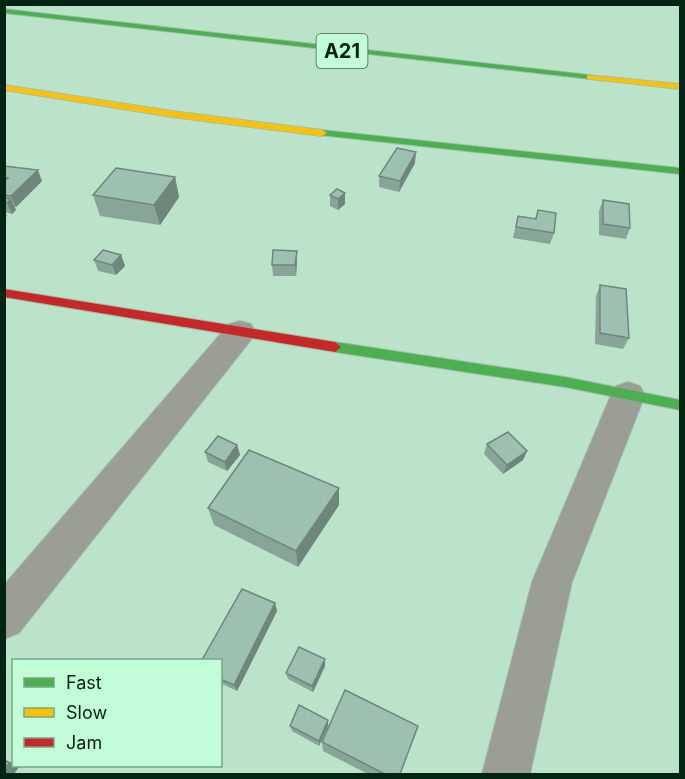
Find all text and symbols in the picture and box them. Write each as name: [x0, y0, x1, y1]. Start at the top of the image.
road number: A21: [316, 34, 368, 68]
legend: [12, 659, 222, 767]
text: Fast: [66, 672, 102, 693]
text: Slow: [66, 702, 107, 723]
text: Jam: [66, 732, 102, 753]

